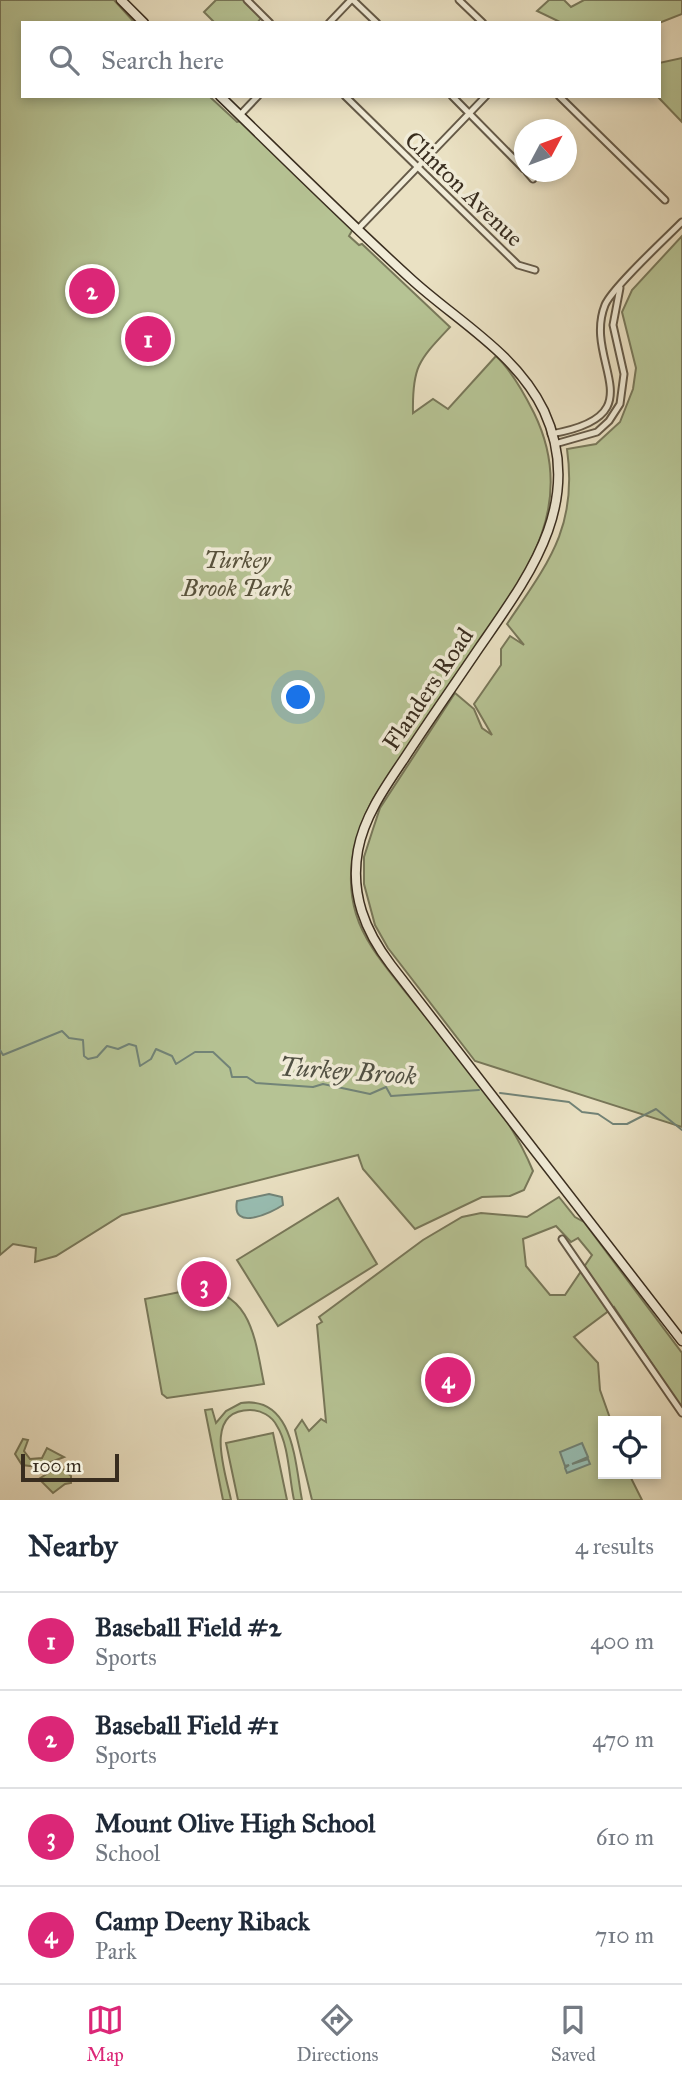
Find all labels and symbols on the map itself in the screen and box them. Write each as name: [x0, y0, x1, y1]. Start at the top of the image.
north arrow: [514, 119, 577, 182]
street label: Clinton Avenue: [398, 125, 530, 253]
pin: 2: [69, 265, 115, 317]
pin: 1: [125, 313, 171, 365]
park label: Turkey Brook Park: [181, 545, 292, 603]
street label: Flanders Road: [376, 622, 480, 756]
your location: [281, 680, 315, 714]
water label: Turkey Brook: [278, 1050, 418, 1092]
pin: 3: [181, 1258, 227, 1310]
pin: 4: [425, 1354, 471, 1406]
scale bar: [21, 1451, 119, 1483]

